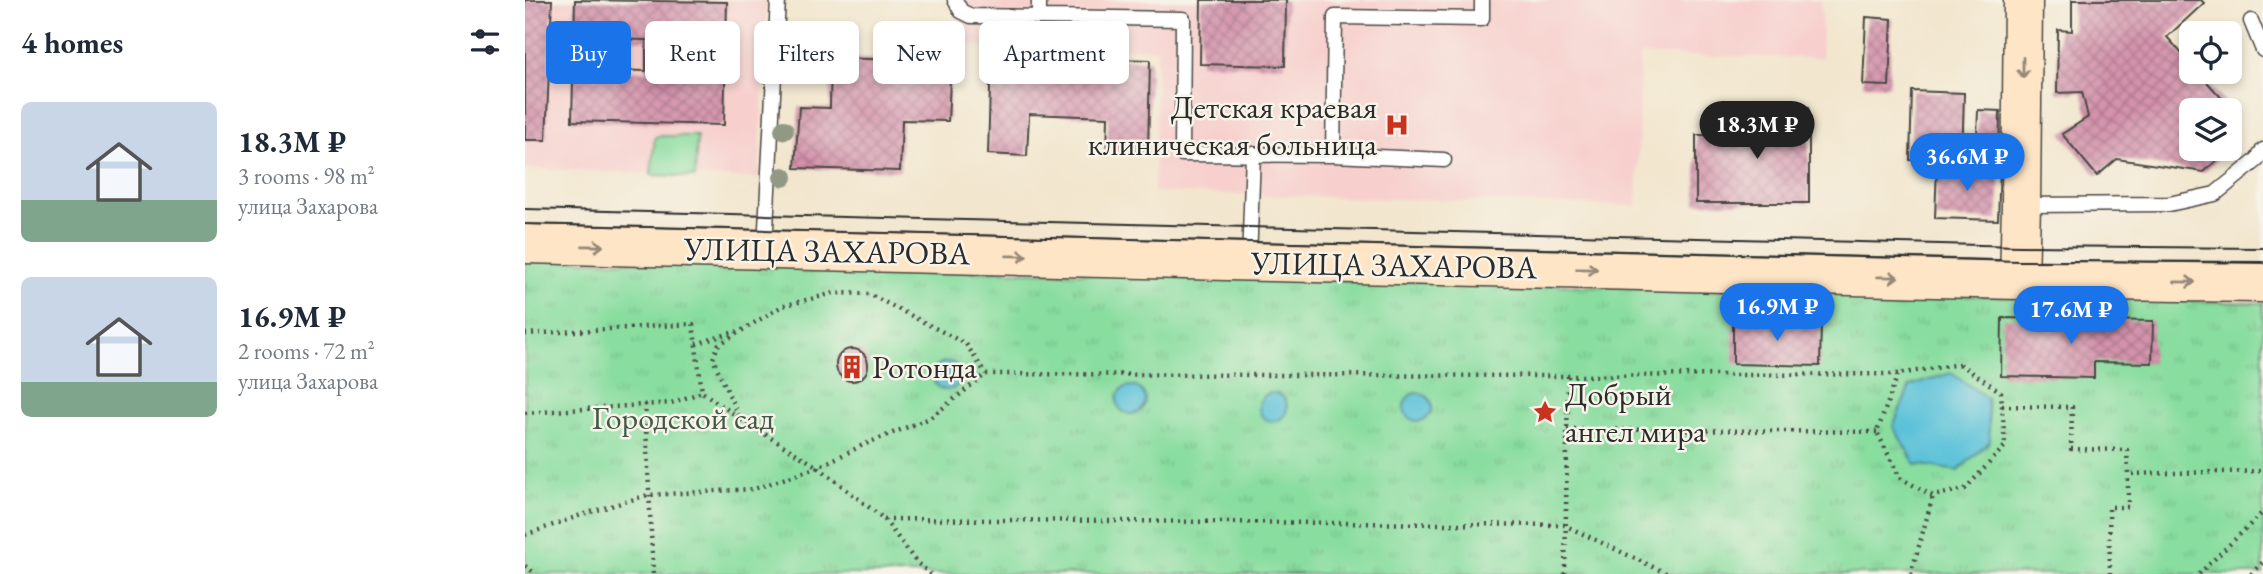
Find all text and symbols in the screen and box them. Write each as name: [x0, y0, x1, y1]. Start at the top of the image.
chip: Buy: [546, 21, 631, 84]
chip: Rent: [645, 21, 740, 84]
chip: Filters: [754, 21, 859, 84]
chip: New: [873, 21, 965, 84]
chip: Apartment: [979, 21, 1129, 84]
map controls: [2179, 21, 2242, 161]
button: locate: [2179, 21, 2242, 84]
text: 4 homes: [21, 23, 123, 62]
icon: filters: [466, 23, 504, 61]
one-way arrow: [2016, 56, 2029, 79]
place label: Детская краевая клиническая больница: [1088, 86, 1377, 165]
button: layers: [2179, 98, 2242, 161]
pin: 18.3M ₽: [1692, 102, 1822, 161]
text: 18.3M ₽: [1716, 109, 1798, 139]
hospital icon: Детская краевая клиническая больница: [1383, 111, 1411, 139]
text: 18.3M ₽: [238, 122, 346, 161]
icon: home: [77, 130, 161, 214]
pin: 36.6M ₽: [1902, 134, 2032, 193]
text: 36.6M ₽: [1926, 141, 2008, 171]
text: 3 rooms · 98 m²: [238, 161, 375, 191]
text: улица Захарова: [238, 191, 378, 221]
street label: УЛИЦА ЗАХАРОВА: [683, 227, 971, 275]
one-way arrow: [581, 239, 604, 252]
street label: УЛИЦА ЗАХАРОВА: [1250, 241, 1538, 289]
one-way arrow: [1005, 249, 1028, 263]
one-way arrow: [1575, 263, 1598, 276]
one-way arrow: [1876, 270, 1899, 283]
one-way arrow: [2173, 275, 2196, 288]
pin: 16.9M ₽: [1712, 284, 1842, 343]
pin: 17.6M ₽: [2006, 286, 2136, 346]
text: 16.9M ₽: [1736, 291, 1818, 321]
text: 17.6M ₽: [2030, 294, 2112, 324]
text: 16.9M ₽: [238, 297, 346, 336]
icon: home: [77, 305, 161, 389]
text: 2 rooms · 72 m²: [238, 336, 375, 366]
place label: Ротонда: [872, 346, 977, 388]
building icon: Ротонда: [838, 353, 866, 381]
text: улица Захарова: [238, 366, 378, 396]
place label: Добрый ангел мира: [1565, 373, 1706, 452]
park label: Городской сад: [592, 397, 774, 439]
place icon: Добрый ангел мира: [1531, 398, 1559, 426]

